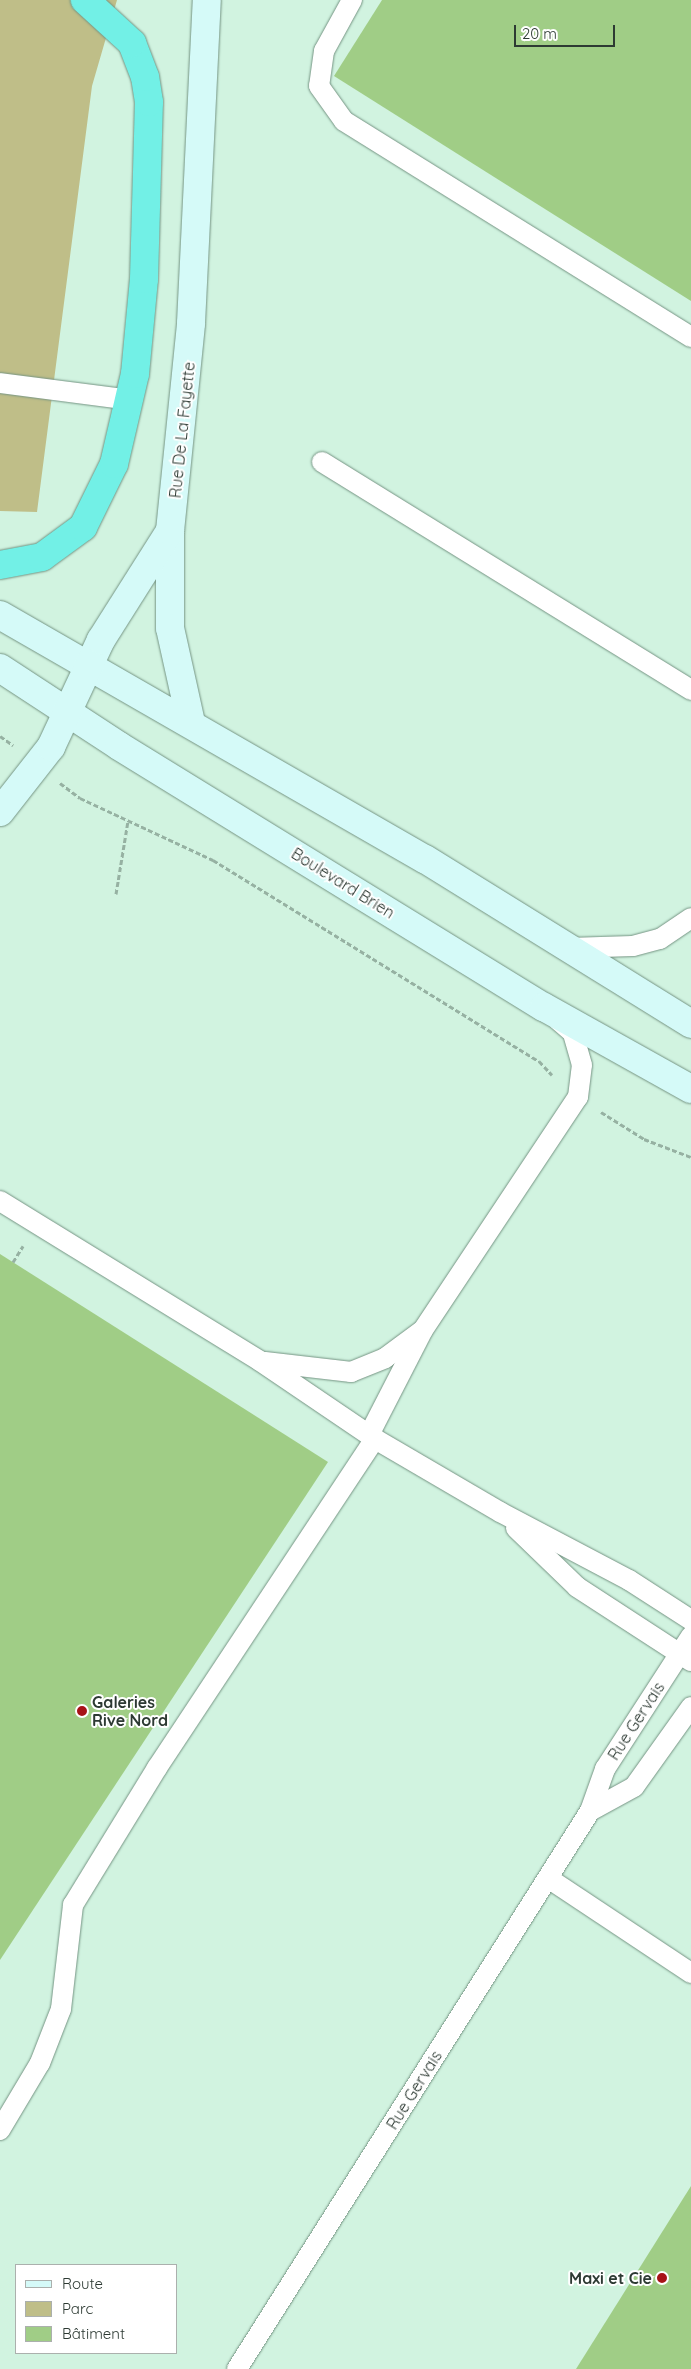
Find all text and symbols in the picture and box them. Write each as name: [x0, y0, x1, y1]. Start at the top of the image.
scale bar: [516, 15, 617, 47]
text: 20 m: [522, 24, 557, 43]
street label: Rue De La Fayette: [165, 361, 199, 499]
street label: Boulevard Brien: [288, 844, 398, 922]
street label: Rue Gervais: [604, 1678, 668, 1764]
place label: Galeries Rive Nord: [92, 1692, 168, 1730]
marker: Galeries Rive Nord: [76, 1705, 88, 1717]
street label: Rue Gervais: [382, 2047, 446, 2133]
legend: [15, 2264, 178, 2354]
place label: Maxi et Cie: [569, 2268, 652, 2288]
marker: Maxi et Cie: [656, 2272, 668, 2284]
text: Route: [62, 2274, 103, 2293]
text: Parc: [62, 2299, 93, 2318]
text: Bâtiment: [62, 2324, 125, 2343]

